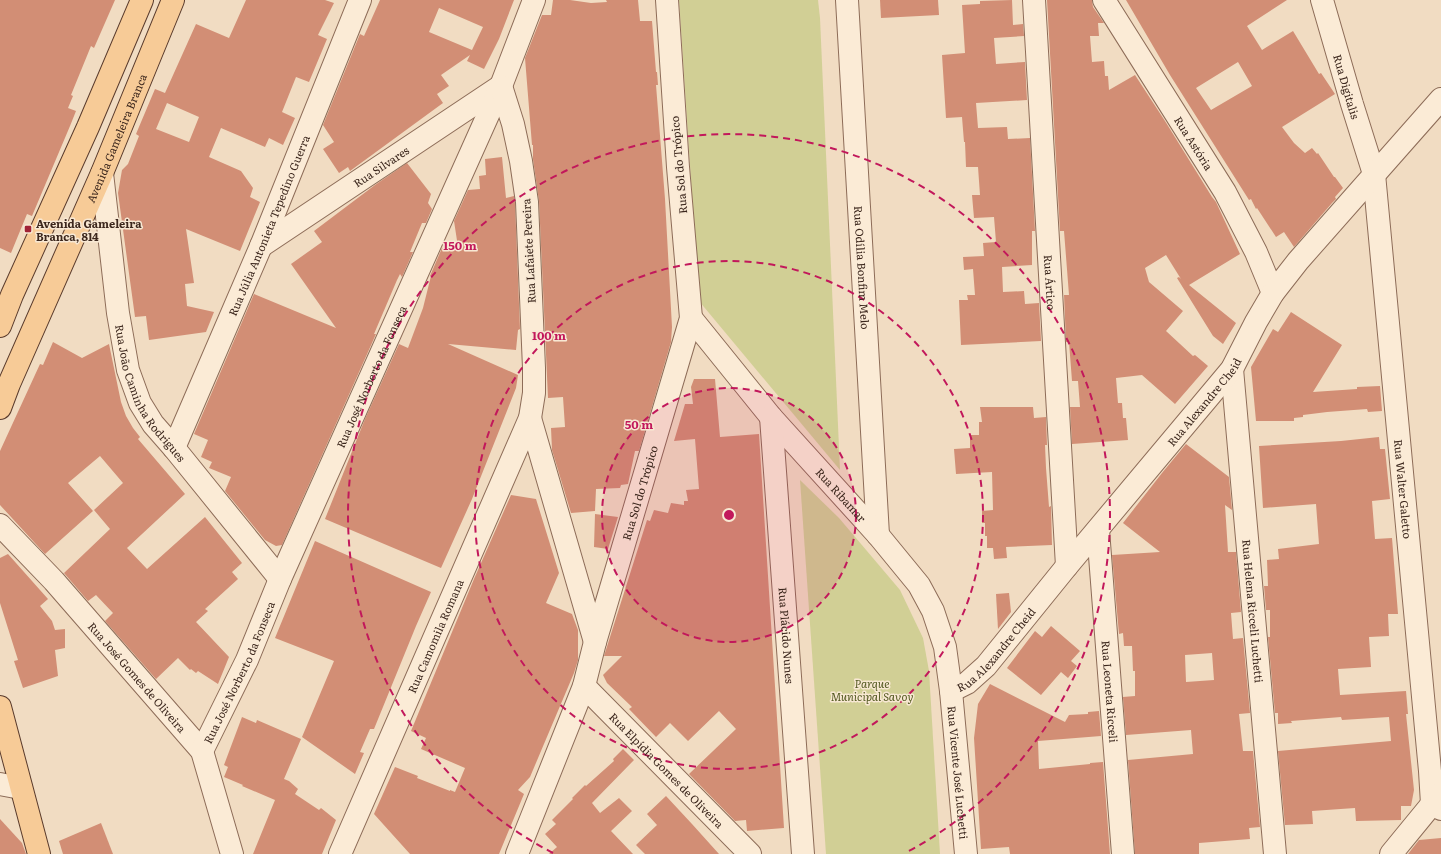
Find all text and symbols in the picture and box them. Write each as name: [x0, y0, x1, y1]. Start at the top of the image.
street label: Rua Digitalis: [1330, 52, 1364, 121]
street label: Avenida Gameleira Branca: [82, 71, 150, 205]
street label: Rua Astória: [1171, 113, 1217, 173]
street label: Rua Sol do Trópico: [666, 115, 690, 215]
street label: Rua Júlia Antonieta Tepedino Guerra: [224, 132, 313, 318]
street label: Rua Silvares: [350, 142, 412, 191]
street label: Rua Lafaiete Pereira: [517, 198, 539, 304]
street label: Rua Odília Bonfim Melo: [851, 205, 874, 330]
place label: Avenida Gameleira Branca, 814: [36, 215, 142, 244]
marker: Avenida Gameleira Branca, 814: [23, 224, 33, 234]
text: 150 m: [443, 236, 477, 254]
street label: Rua Ártico: [1041, 254, 1060, 311]
street label: Rua José Norberto da Fonseca: [332, 302, 410, 450]
street label: Rua João Caminha Rodrigues: [112, 323, 190, 465]
text: 100 m: [532, 326, 566, 344]
street label: Rua Alexandre Cheid: [1163, 355, 1245, 449]
text: 50 m: [625, 415, 653, 433]
street label: Rua Walter Galetto: [1391, 438, 1416, 540]
street label: Rua Sol do Trópico: [618, 443, 661, 542]
street label: Rua Ribamar: [812, 464, 871, 526]
centre of rings: [722, 508, 736, 522]
street label: Rua Helena Ricceli Luchetti: [1239, 539, 1268, 684]
street label: Rua Camomila Romana: [403, 576, 467, 695]
street label: Rua Plácido Nunes: [775, 587, 799, 684]
street label: Rua José Norberto da Fonseca: [199, 599, 278, 746]
street label: Rua Alexandre Cheid: [954, 604, 1039, 695]
street label: Rua José Gomes de Oliveira: [85, 618, 190, 736]
street label: Rua Leoneta Ricceli: [1099, 640, 1122, 743]
park label: Parque Municipal Savoy: [831, 675, 913, 704]
street label: Rua Vicente José Luchetti: [944, 705, 973, 840]
street label: Rua Elpídia Gomes de Oliveira: [606, 709, 728, 831]

